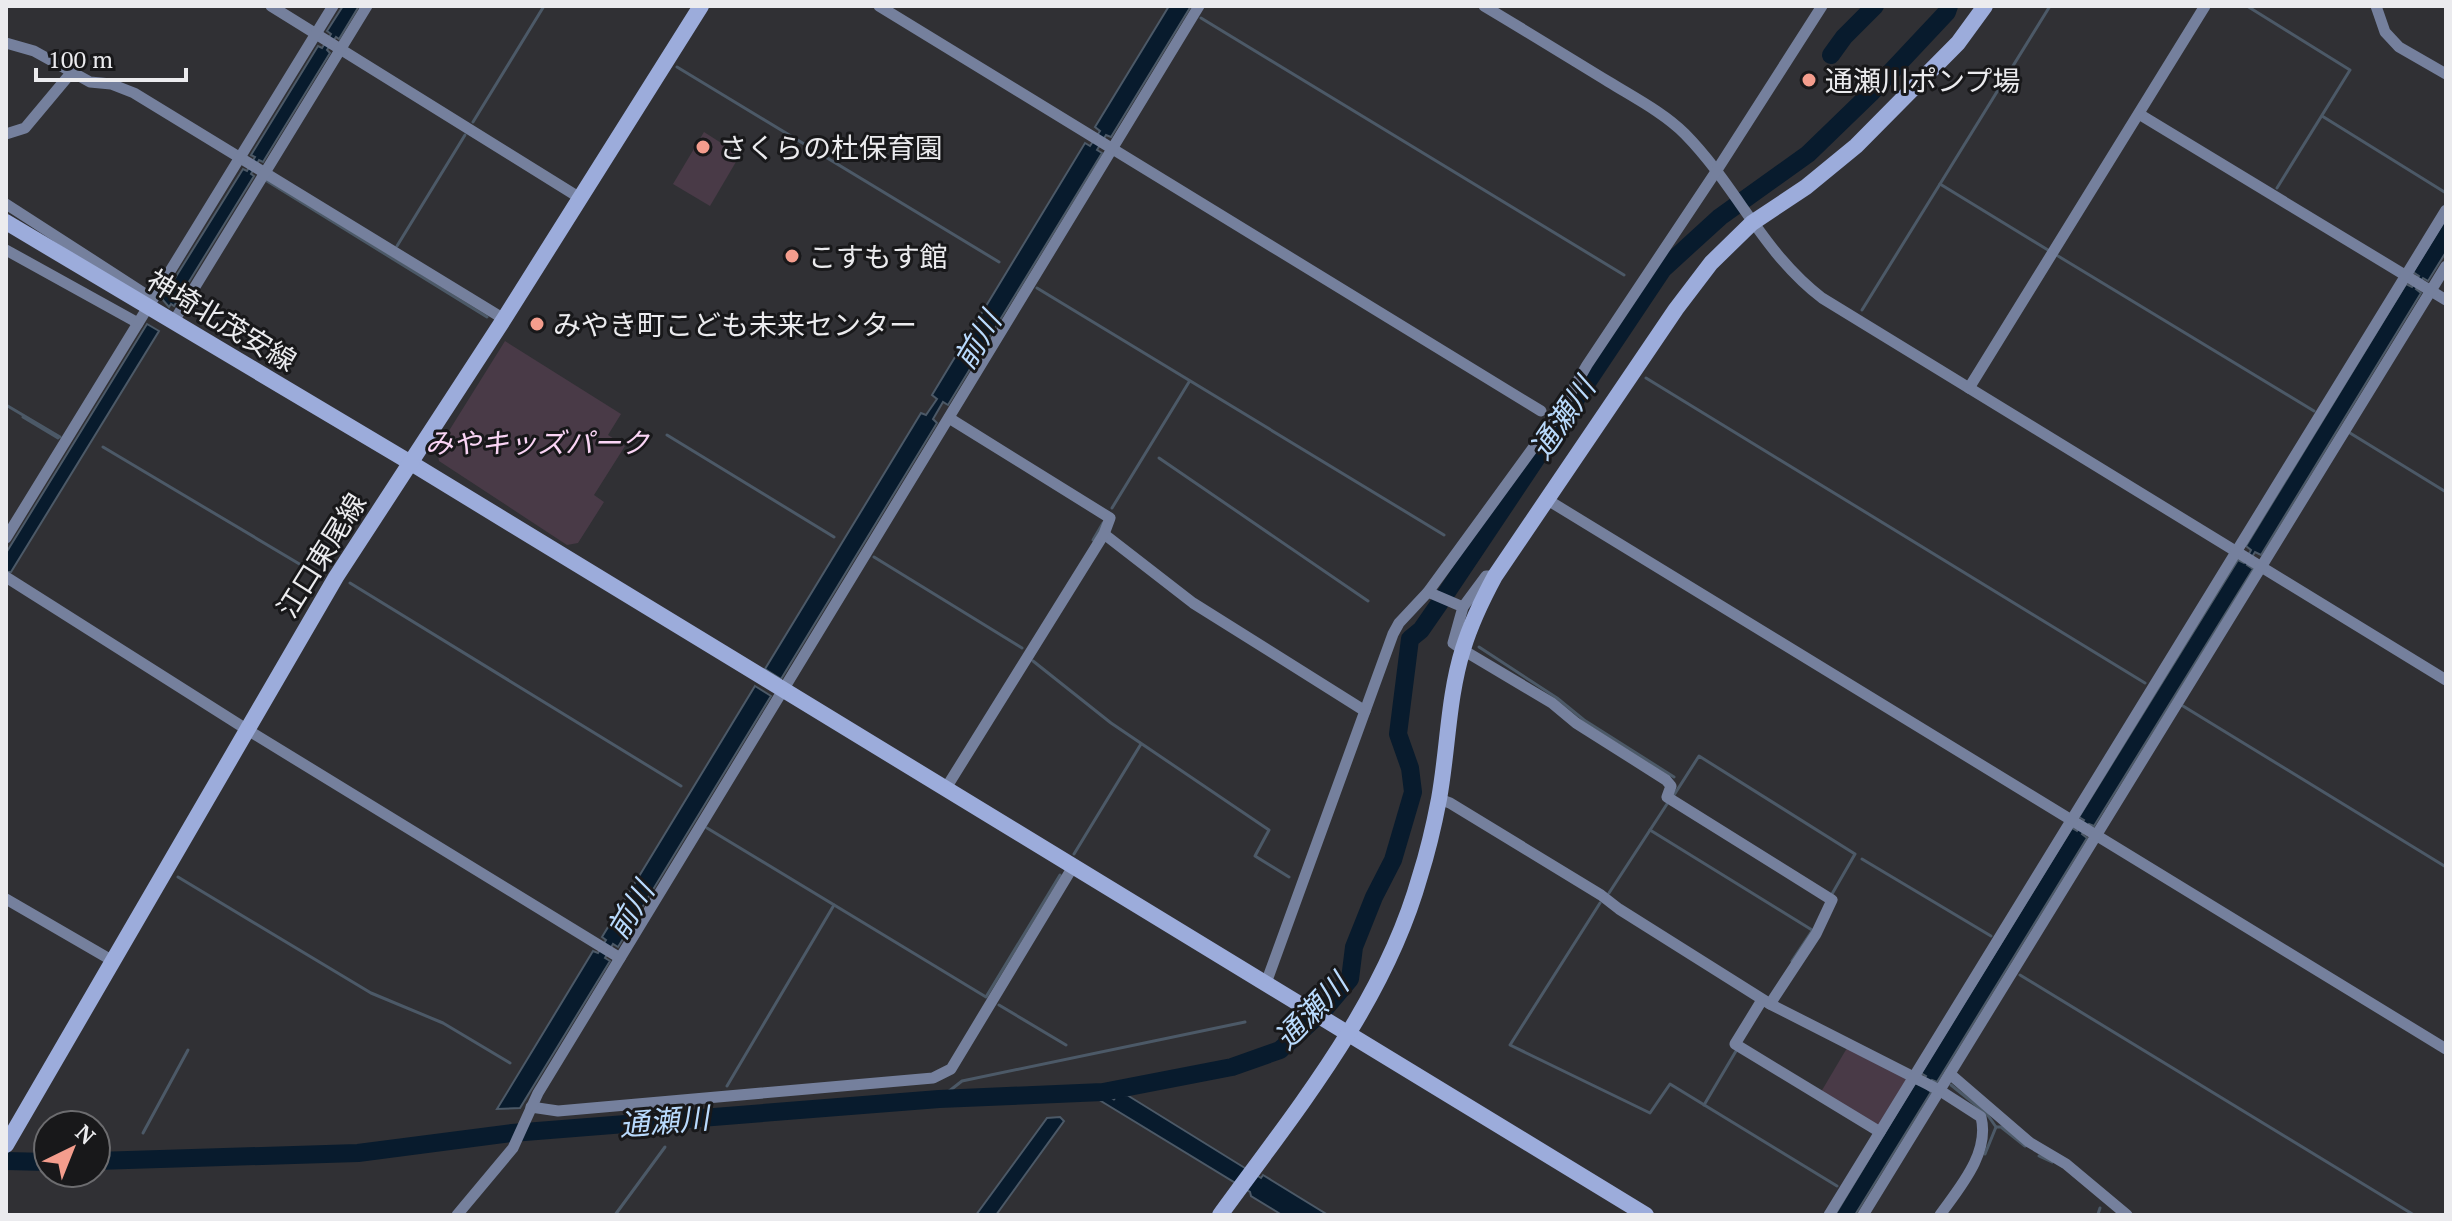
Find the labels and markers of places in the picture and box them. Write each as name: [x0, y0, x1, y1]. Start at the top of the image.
place label: 通瀬川ポンプ場: [1825, 62, 2020, 99]
marker: 通瀬川ポンプ場: [1800, 71, 1818, 89]
place label: さくらの杜保育園: [719, 129, 943, 166]
marker: さくらの杜保育園: [694, 138, 712, 156]
place label: こすもす館: [808, 238, 947, 275]
marker: こすもす館: [783, 247, 801, 265]
place label: みやき町こども未来センター: [553, 306, 917, 343]
marker: みやき町こども未来センター: [528, 315, 546, 333]

